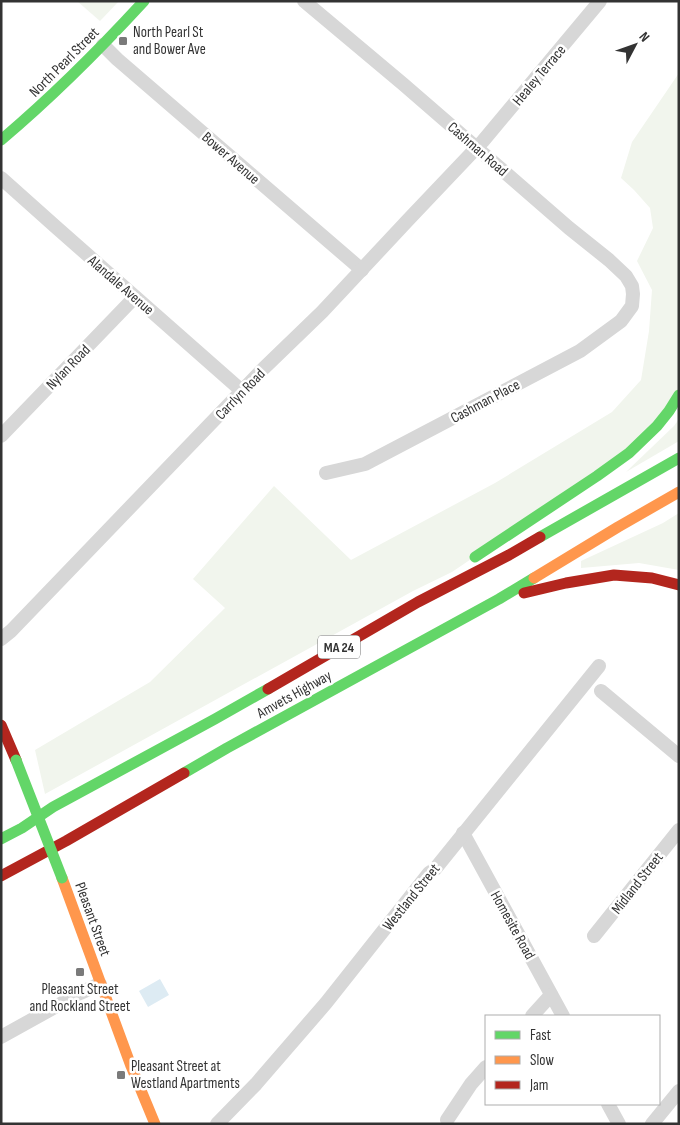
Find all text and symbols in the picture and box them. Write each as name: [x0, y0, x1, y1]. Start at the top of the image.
north arrow: [610, 20, 660, 70]
street label: North Pearl Street: [25, 23, 104, 101]
place label: North Pearl St and Bower Ave: [133, 23, 206, 59]
text: N: [636, 28, 653, 45]
marker: North Pearl St and Bower Ave: [117, 35, 129, 47]
street label: Healey Terrace: [508, 41, 570, 110]
street label: Cashman Road: [444, 118, 512, 181]
street label: Bower Avenue: [198, 128, 264, 189]
street label: Alandale Avenue: [83, 251, 158, 319]
street label: Nylan Road: [42, 341, 95, 394]
street label: Carrlyn Road: [211, 365, 269, 424]
street label: Cashman Place: [447, 375, 523, 428]
road number: MA 24: [318, 636, 360, 659]
street label: Amvets Highway: [253, 666, 335, 723]
street label: Midland Street: [607, 848, 668, 918]
street label: Westland Street: [379, 860, 444, 935]
street label: Pleasant Street: [70, 880, 115, 959]
street label: Homesite Road: [486, 888, 539, 963]
marker: Pleasant Street and Rockland Street: [74, 966, 86, 978]
place label: Pleasant Street and Rockland Street: [30, 980, 131, 1016]
legend: [485, 1015, 660, 1105]
text: Fast: [530, 1026, 552, 1045]
text: Slow: [530, 1051, 554, 1070]
place label: Pleasant Street at Westland Apartments: [131, 1057, 240, 1093]
marker: Pleasant Street at Westland Apartments: [115, 1069, 127, 1081]
text: Jam: [529, 1076, 548, 1095]

